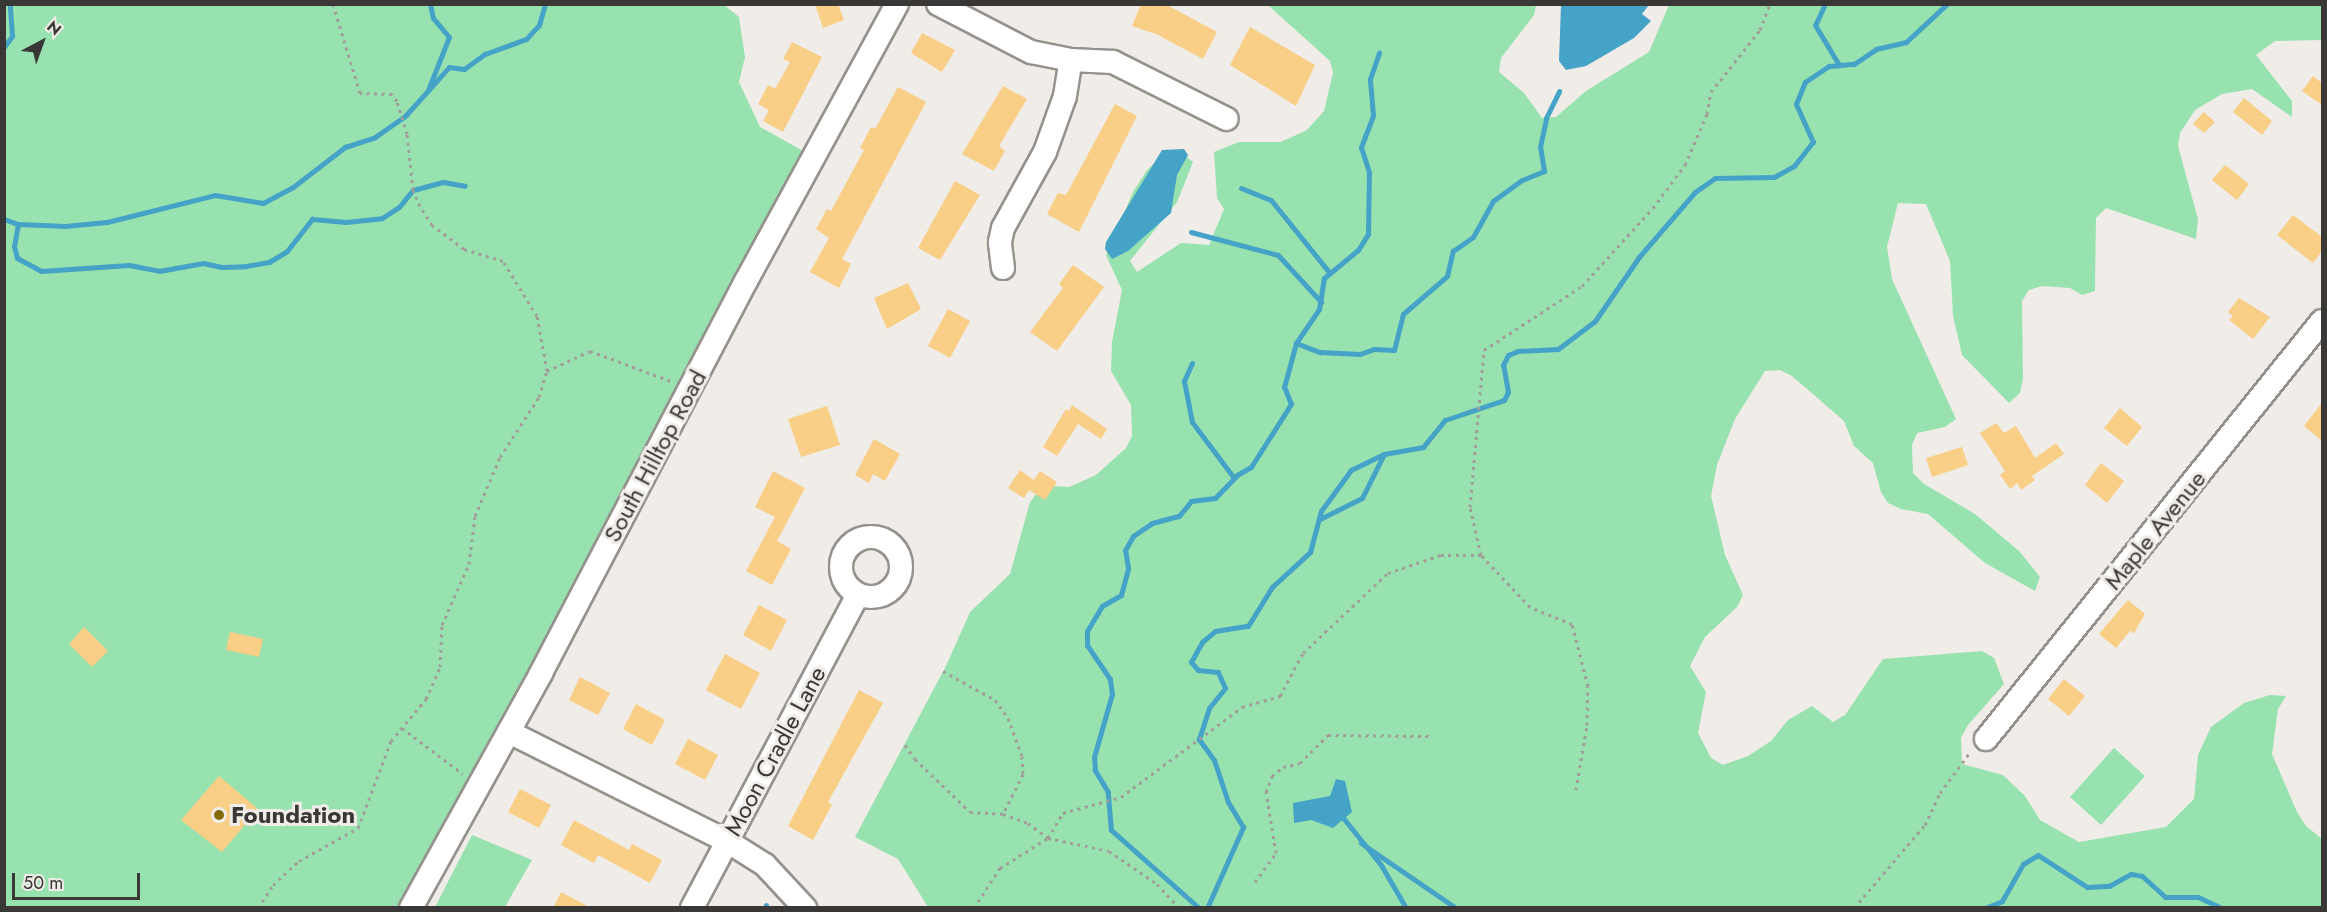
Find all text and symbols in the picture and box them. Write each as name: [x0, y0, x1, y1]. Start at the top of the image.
north arrow: [12, 12, 72, 72]
text: N: [42, 15, 66, 41]
street label: South Hilltop Road: [598, 365, 712, 547]
street label: Maple Avenue: [2098, 465, 2212, 595]
street label: Moon Cradle Lane: [718, 661, 832, 841]
place label: Foundation: [231, 801, 355, 829]
marker: Foundation: [212, 808, 226, 822]
scale bar: [15, 861, 142, 899]
text: 50 m: [23, 870, 63, 896]

